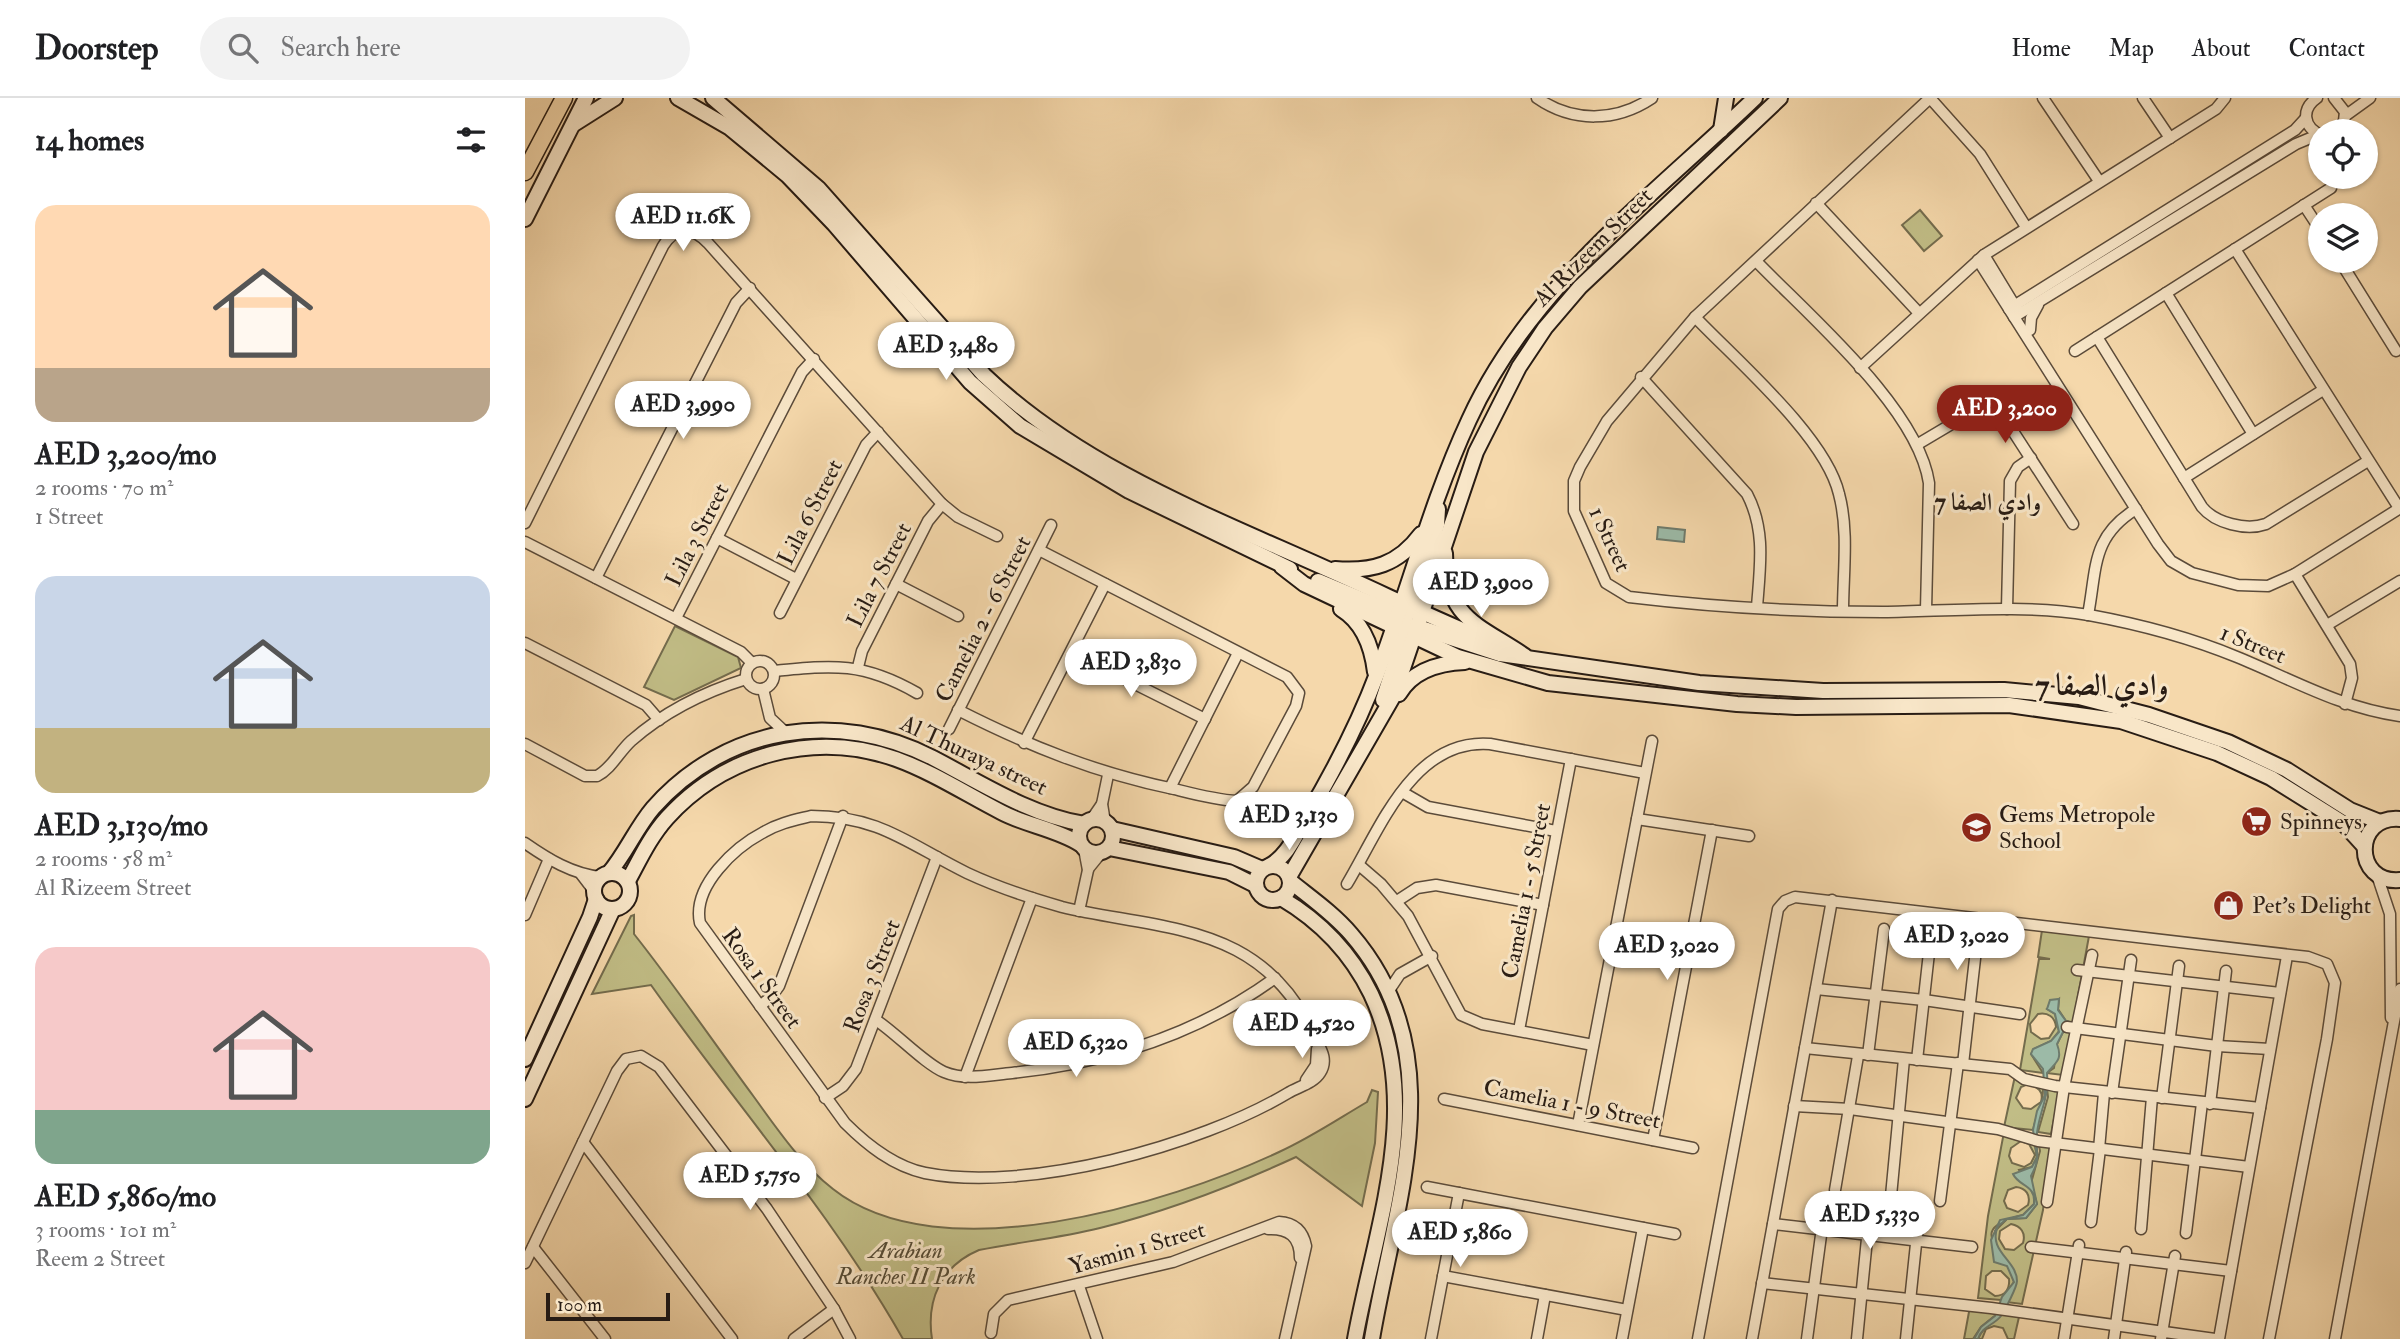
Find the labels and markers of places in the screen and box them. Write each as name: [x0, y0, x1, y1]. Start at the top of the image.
pin: AED 11.6K: [603, 194, 763, 253]
pin: AED 3,480: [866, 322, 1026, 382]
pin: AED 3,990: [603, 382, 763, 441]
pin: AED 3,200: [1925, 386, 2085, 445]
pin: AED 3,900: [1401, 560, 1561, 619]
pin: AED 3,830: [1051, 640, 1211, 699]
pin: AED 3,130: [1209, 792, 1369, 852]
place label: Gems Metropole School: [1999, 800, 2155, 855]
supermarket icon: Spinneys: [2240, 804, 2274, 838]
place label: Spinneys: [2280, 807, 2362, 837]
school or university icon: Gems Metropole School: [1959, 810, 1993, 844]
shop icon: Pet's Delight: [2212, 888, 2246, 922]
place label: Pet's Delight: [2252, 891, 2371, 920]
pin: AED 3,020: [1877, 912, 2037, 972]
pin: AED 3,020: [1587, 922, 1747, 982]
pin: AED 4,520: [1222, 1000, 1382, 1060]
pin: AED 6,320: [996, 1020, 1156, 1079]
pin: AED 5,750: [670, 1152, 830, 1212]
pin: AED 5,330: [1790, 1192, 1950, 1251]
pin: AED 5,860: [1380, 1210, 1540, 1269]

